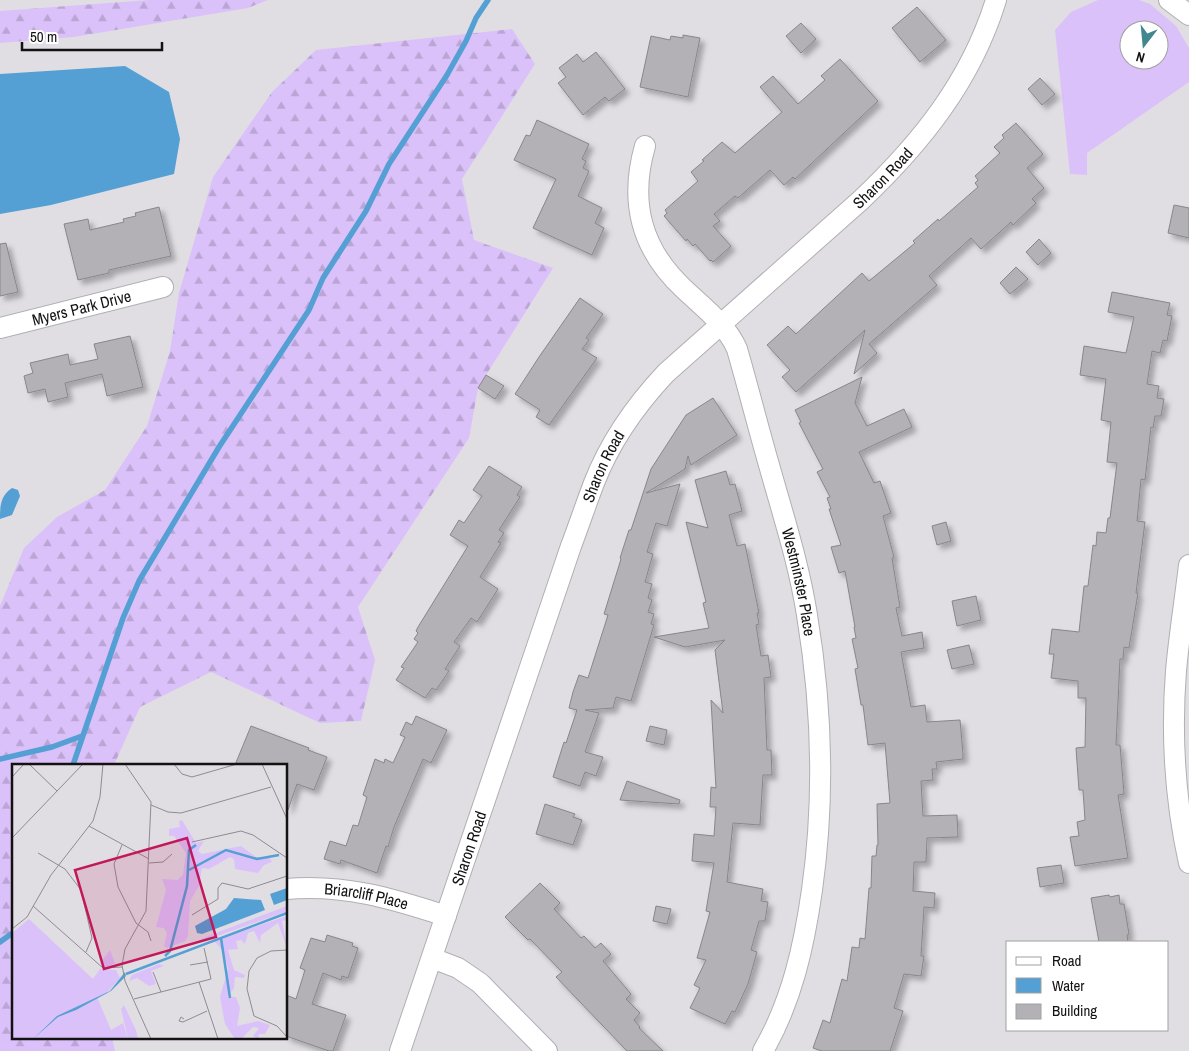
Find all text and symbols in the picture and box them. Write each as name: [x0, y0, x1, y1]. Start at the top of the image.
scale bar: [22, 20, 162, 52]
north arrow: [1119, 20, 1169, 70]
text: 50 m: [30, 26, 57, 47]
text: N: [1134, 48, 1147, 67]
street label: Sharon Road: [848, 143, 918, 213]
street label: Myers Park Drive: [30, 284, 133, 331]
street label: Sharon Road: [577, 426, 629, 505]
street label: Westminster Place: [777, 526, 821, 637]
inset map: [12, 764, 288, 1038]
street label: Sharon Road: [446, 808, 491, 888]
street label: Briarcliff Place: [324, 877, 411, 915]
legend: [1006, 941, 1169, 1031]
text: Road: [1052, 950, 1081, 971]
text: Water: [1052, 975, 1084, 996]
text: Building: [1052, 1000, 1097, 1021]

